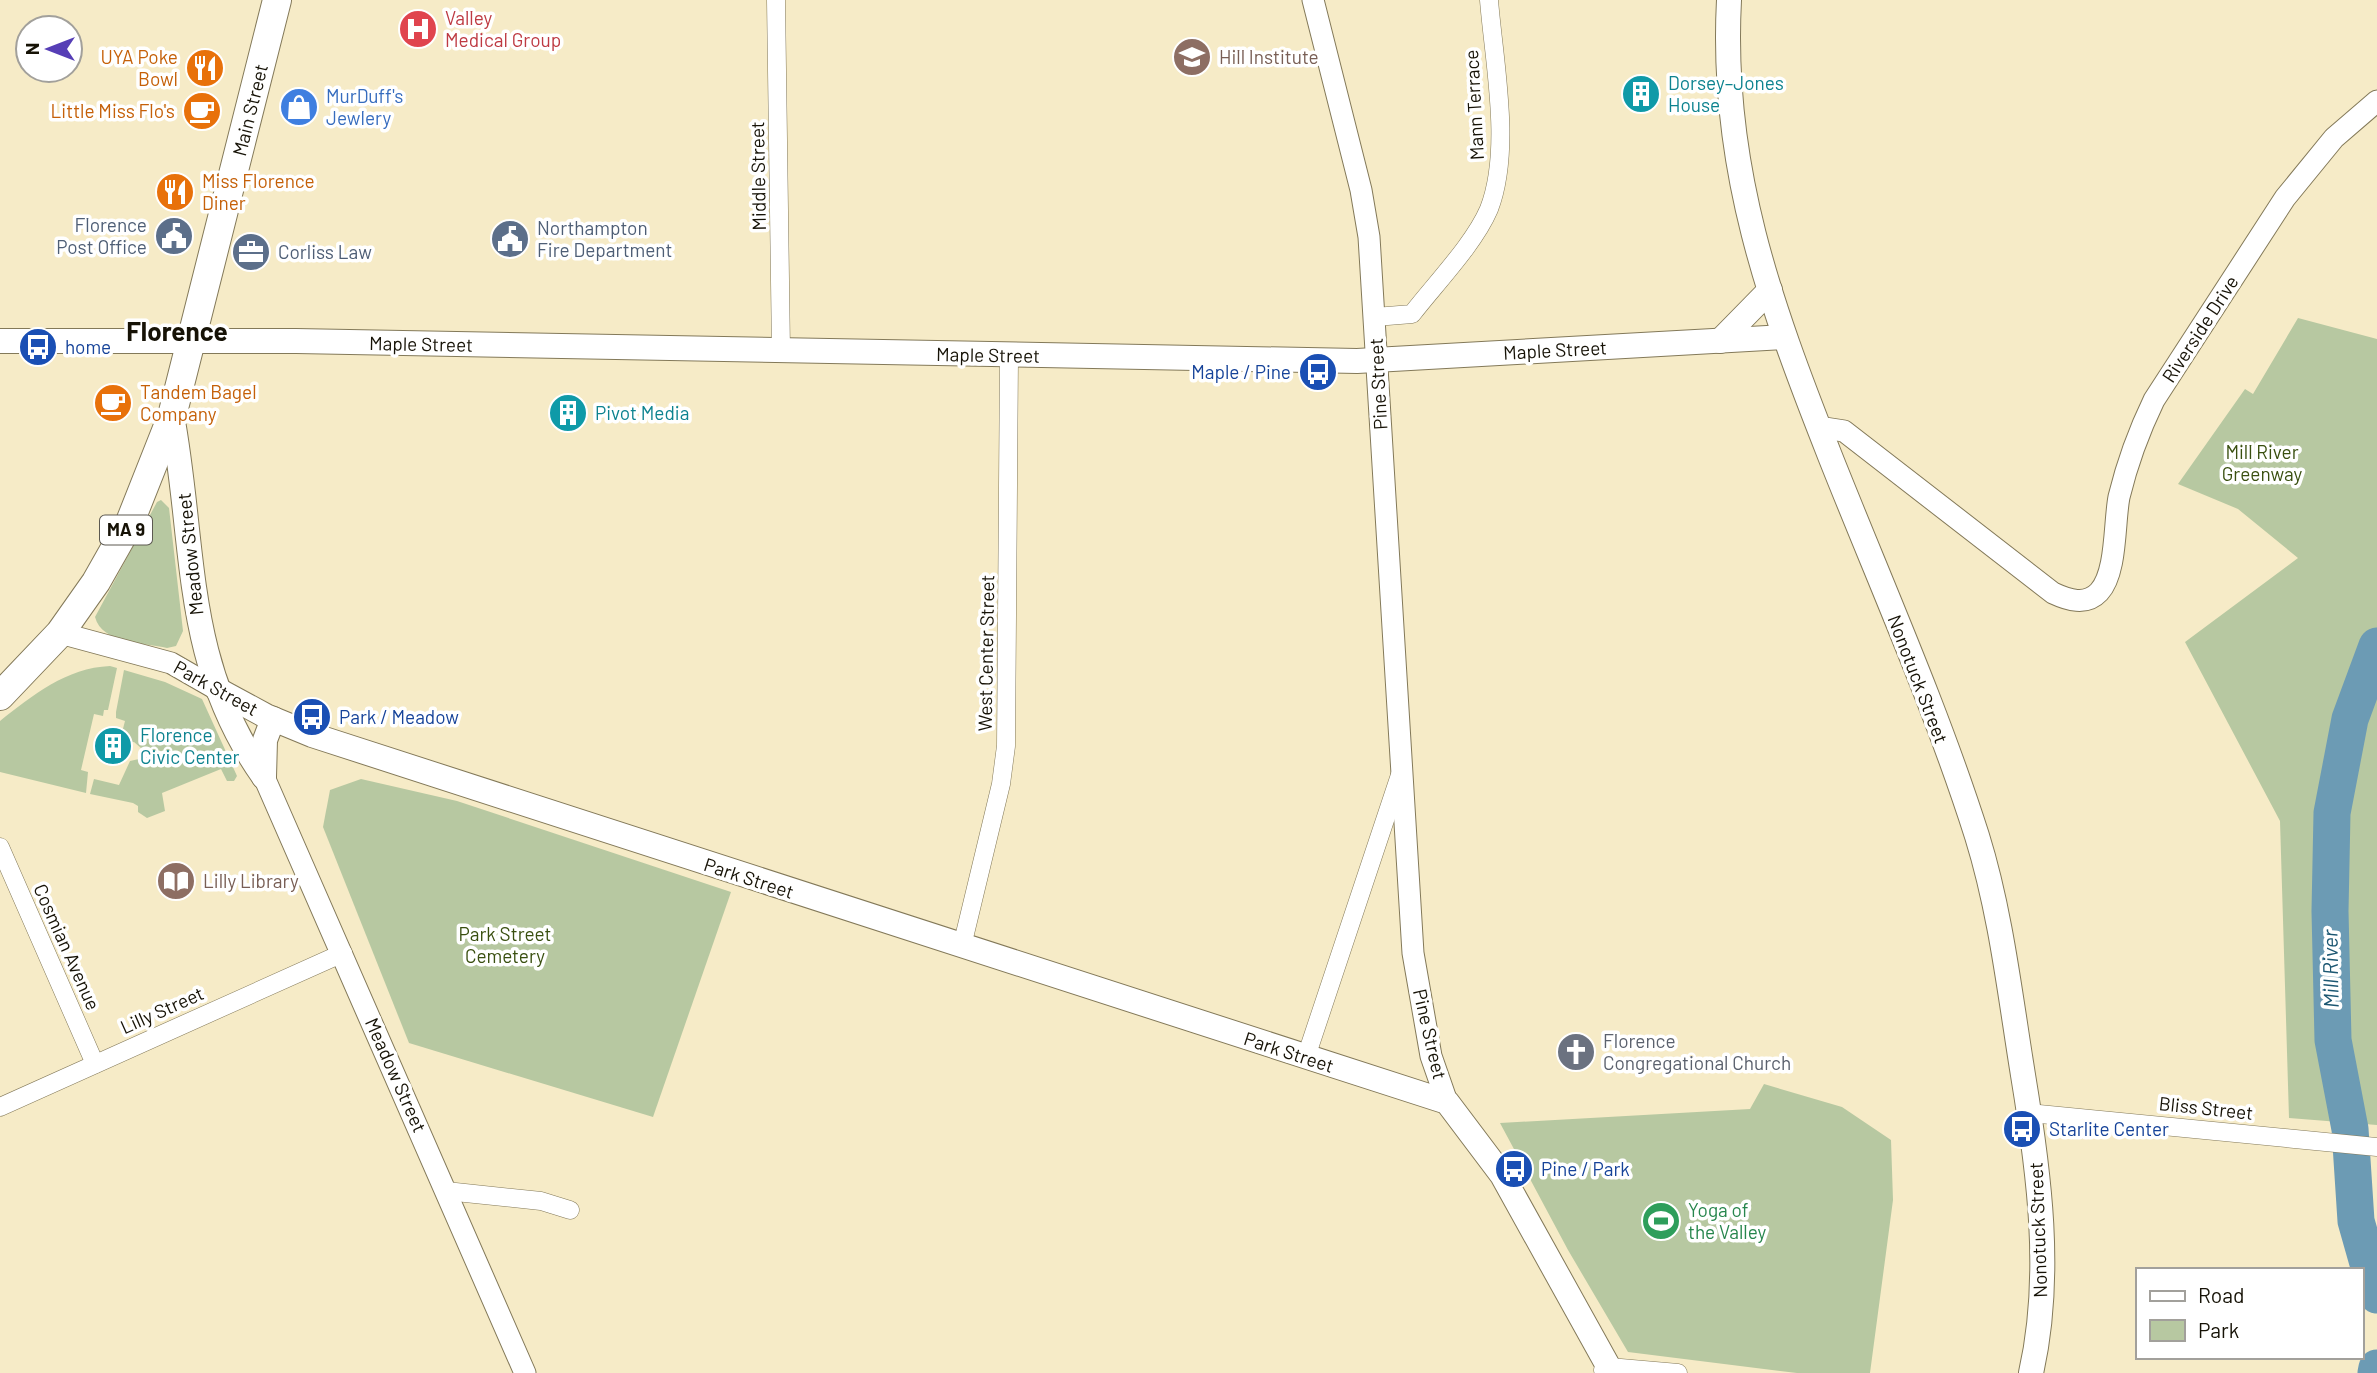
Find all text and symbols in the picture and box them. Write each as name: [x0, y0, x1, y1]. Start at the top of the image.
place label: Valley Medical Group: [445, 6, 561, 51]
hospital icon: Valley Medical Group: [397, 8, 439, 50]
north arrow: [14, 14, 84, 84]
school or university icon: Hill Institute: [1171, 36, 1213, 78]
text: N: [20, 43, 43, 55]
place label: UYA Poke Bowl: [101, 45, 178, 90]
place label: Hill Institute: [1219, 45, 1319, 68]
restaurant icon: UYA Poke Bowl: [184, 47, 226, 89]
street label: Mann Terrace: [1459, 49, 1488, 161]
street label: Main Street: [227, 61, 272, 158]
place label: Dorsey–Jones House: [1668, 71, 1784, 116]
building icon: Dorsey–Jones House: [1620, 73, 1662, 115]
place label: MurDuff's Jewlery: [326, 84, 403, 129]
shop icon: MurDuff's Jewlery: [278, 86, 320, 128]
cafe icon: Little Miss Flo's: [181, 90, 223, 132]
place label: Little Miss Flo's: [51, 99, 175, 122]
street label: Middle Street: [745, 121, 770, 231]
place label: Miss Florence Diner: [202, 169, 315, 214]
restaurant icon: Miss Florence Diner: [154, 171, 196, 213]
place label: Florence Post Office: [56, 213, 147, 258]
public building icon: Florence Post Office: [153, 215, 195, 257]
place label: Northampton Fire Department: [537, 216, 672, 261]
public building icon: Northampton Fire Department: [489, 218, 531, 260]
office icon: Corliss Law: [230, 231, 272, 273]
place label: Corliss Law: [278, 240, 372, 263]
street label: Riverside Drive: [2157, 271, 2243, 386]
district label: Florence: [126, 315, 228, 346]
bus stop icon: home: [17, 326, 59, 368]
street label: Maple Street: [369, 331, 473, 356]
place label: home: [65, 335, 111, 358]
street label: Maple Street: [1502, 335, 1607, 364]
street label: Pine Street: [1364, 337, 1391, 431]
street label: Maple Street: [936, 342, 1040, 367]
bus stop icon: Maple / Pine: [1297, 351, 1339, 393]
place label: Maple / Pine: [1191, 360, 1291, 383]
place label: Tandem Bagel Company: [140, 380, 257, 425]
cafe icon: Tandem Bagel Company: [92, 382, 134, 424]
building icon: Pivot Media: [547, 392, 589, 434]
place label: Pivot Media: [595, 401, 689, 424]
park label: Mill River Greenway: [2222, 440, 2303, 485]
street label: Meadow Street: [172, 492, 207, 616]
road number: MA 9: [100, 516, 152, 544]
street label: West Center Street: [973, 574, 998, 732]
street label: Nonotuck Street: [1883, 611, 1954, 746]
street label: Park Street: [170, 655, 262, 720]
bus stop icon: Park / Meadow: [291, 696, 333, 738]
place label: Park / Meadow: [339, 705, 459, 728]
place label: Florence Civic Center: [140, 723, 240, 768]
building icon: Florence Civic Center: [92, 725, 134, 767]
street label: Park Street: [701, 852, 797, 903]
library icon: Lilly Library: [155, 860, 197, 902]
place label: Lilly Library: [203, 869, 299, 892]
street label: Cosmian Avenue: [29, 880, 106, 1013]
park label: Park Street Cemetery: [458, 922, 552, 967]
water label: Mill River: [2316, 929, 2343, 1008]
street label: Lilly Street: [117, 981, 207, 1038]
street label: Pine Street: [1409, 986, 1452, 1081]
street label: Meadow Street: [361, 1014, 432, 1136]
street label: Park Street: [1241, 1026, 1337, 1077]
place label: Florence Congregational Church: [1603, 1029, 1791, 1074]
church icon: Florence Congregational Church: [1555, 1031, 1597, 1073]
street label: Bliss Street: [2158, 1091, 2254, 1124]
bus stop icon: Starlite Center: [2001, 1108, 2043, 1150]
place label: Starlite Center: [2049, 1117, 2169, 1140]
bus stop icon: Pine / Park: [1493, 1148, 1535, 1190]
place label: Pine / Park: [1541, 1157, 1630, 1180]
street label: Nonotuck Street: [2024, 1162, 2051, 1298]
place label: Yoga of the Valley: [1688, 1198, 1767, 1243]
sports icon: Yoga of the Valley: [1640, 1200, 1682, 1242]
legend: [2136, 1268, 2363, 1359]
text: Road: [2198, 1282, 2244, 1307]
text: Park: [2198, 1317, 2239, 1342]

